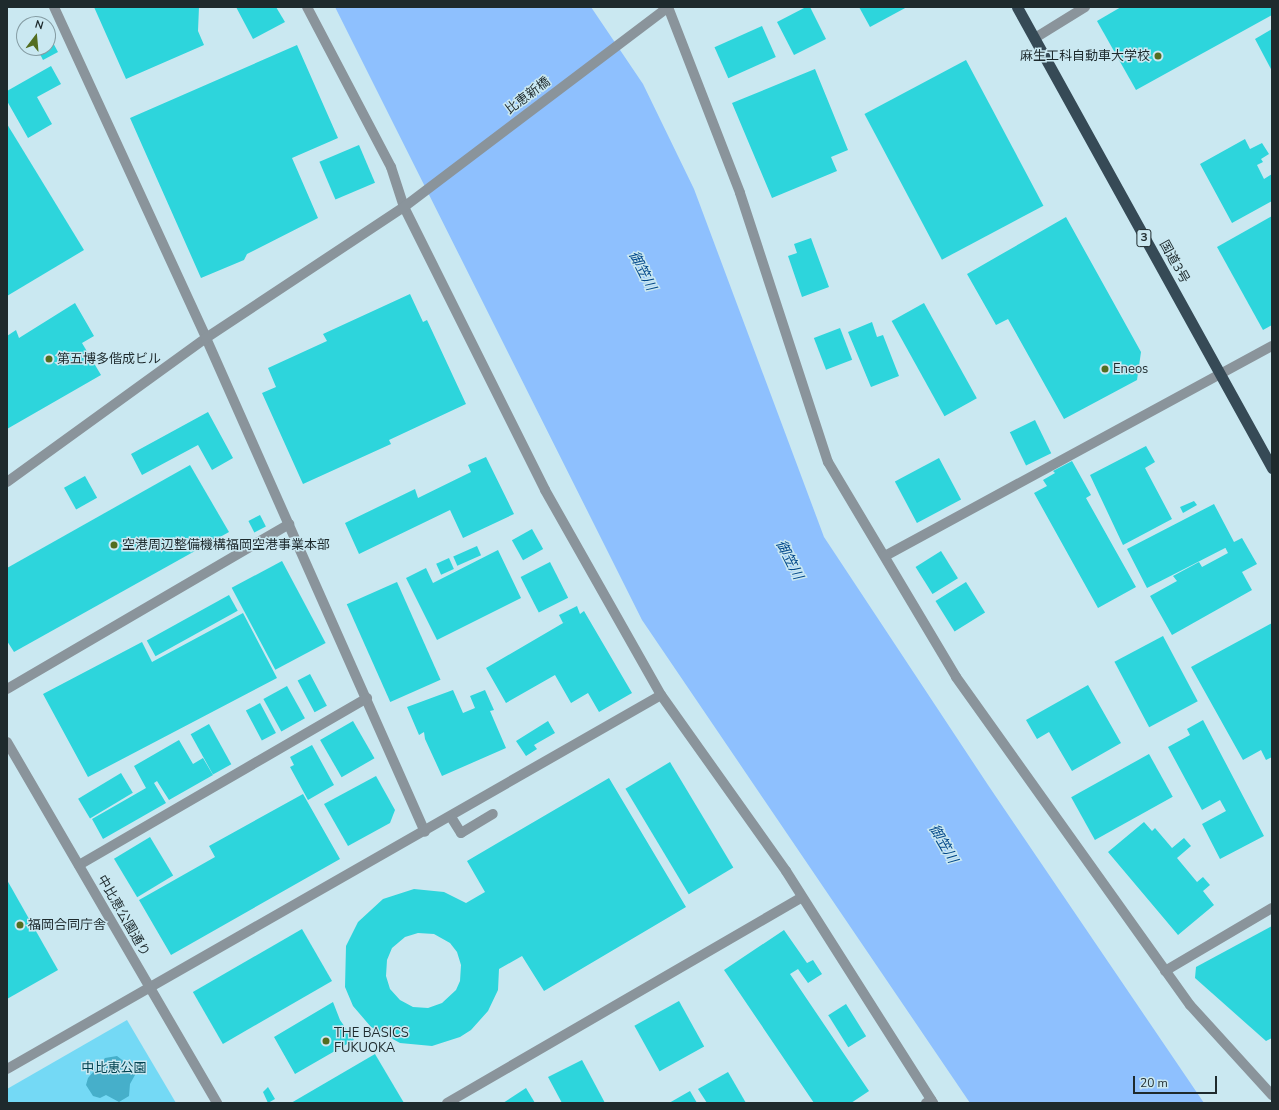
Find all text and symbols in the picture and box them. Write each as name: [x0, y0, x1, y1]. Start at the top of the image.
north arrow: [16, 16, 56, 56]
text: N: [33, 17, 45, 33]
place label: 麻生工科自動車大学校: [1020, 48, 1150, 64]
marker: 麻生工科自動車大学校: [1153, 51, 1163, 61]
street label: 比恵新橋: [503, 74, 553, 118]
road number: 3: [1136, 228, 1152, 248]
street label: 国道3号: [1156, 238, 1192, 286]
water label: 御笠川: [625, 248, 659, 294]
place label: 第五博多偕成ビル: [57, 351, 161, 367]
marker: 第五博多偕成ビル: [44, 354, 54, 364]
place label: Eneos: [1113, 361, 1148, 377]
marker: Eneos: [1100, 364, 1110, 374]
place label: 空港周辺整備機構福岡空港事業本部: [122, 537, 330, 553]
water label: 御笠川: [772, 537, 806, 583]
marker: 空港周辺整備機構福岡空港事業本部: [109, 540, 119, 550]
water label: 御笠川: [925, 822, 961, 866]
street label: 中比恵公園通り: [93, 873, 153, 959]
place label: 福岡合同庁舎: [28, 917, 106, 933]
marker: 福岡合同庁舎: [15, 920, 25, 930]
place label: THE BASICS FUKUOKA: [334, 1026, 409, 1057]
marker: THE BASICS FUKUOKA: [321, 1036, 331, 1046]
park label: 中比恵公園: [82, 1060, 146, 1076]
scale bar: [1135, 1068, 1219, 1094]
text: 20 m: [1140, 1075, 1168, 1091]

